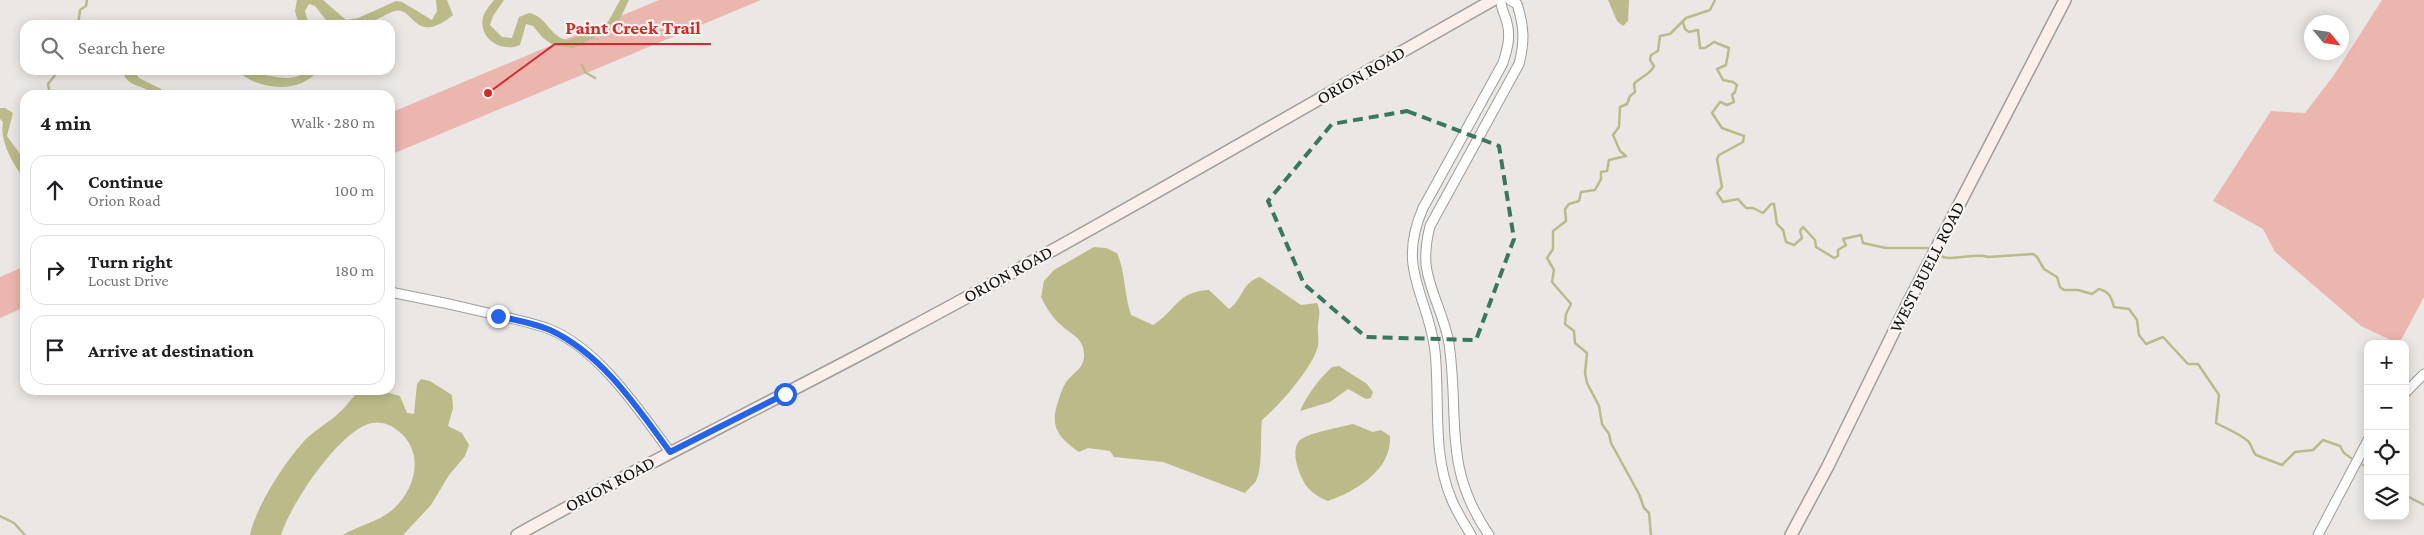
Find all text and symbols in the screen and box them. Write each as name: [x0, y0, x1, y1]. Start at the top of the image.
callout: Paint Creek Trail: [555, 10, 711, 44]
north arrow: [2304, 15, 2349, 60]
text: Paint Creek Trail: [565, 17, 701, 38]
search box: [20, 20, 395, 75]
icon: search: [38, 34, 66, 62]
text: Search here: [78, 37, 165, 58]
street label: ORION ROAD: [1313, 42, 1409, 108]
text: 4 min: [40, 111, 91, 135]
text: Walk · 280 m: [291, 114, 375, 131]
text: Continue: [88, 171, 163, 192]
icon: ahead: [41, 176, 69, 204]
text: 100 m: [335, 182, 374, 199]
text: Orion Road: [88, 192, 161, 209]
street label: WEST BUELL ROAD: [1885, 198, 1969, 336]
street label: ORION ROAD: [960, 241, 1056, 307]
text: Turn right: [88, 251, 173, 272]
icon: right: [41, 256, 69, 284]
text: 180 m: [335, 262, 374, 279]
text: Locust Drive: [88, 272, 168, 289]
route end: [487, 305, 510, 328]
icon: arrive: [41, 336, 69, 364]
text: Arrive at destination: [88, 340, 254, 361]
map controls: [2364, 340, 2409, 520]
button: +: [2364, 340, 2409, 385]
route start: [774, 383, 797, 406]
button: −: [2364, 385, 2409, 430]
button: locate: [2364, 430, 2409, 475]
street label: ORION ROAD: [562, 452, 658, 516]
button: layers: [2364, 475, 2409, 520]

